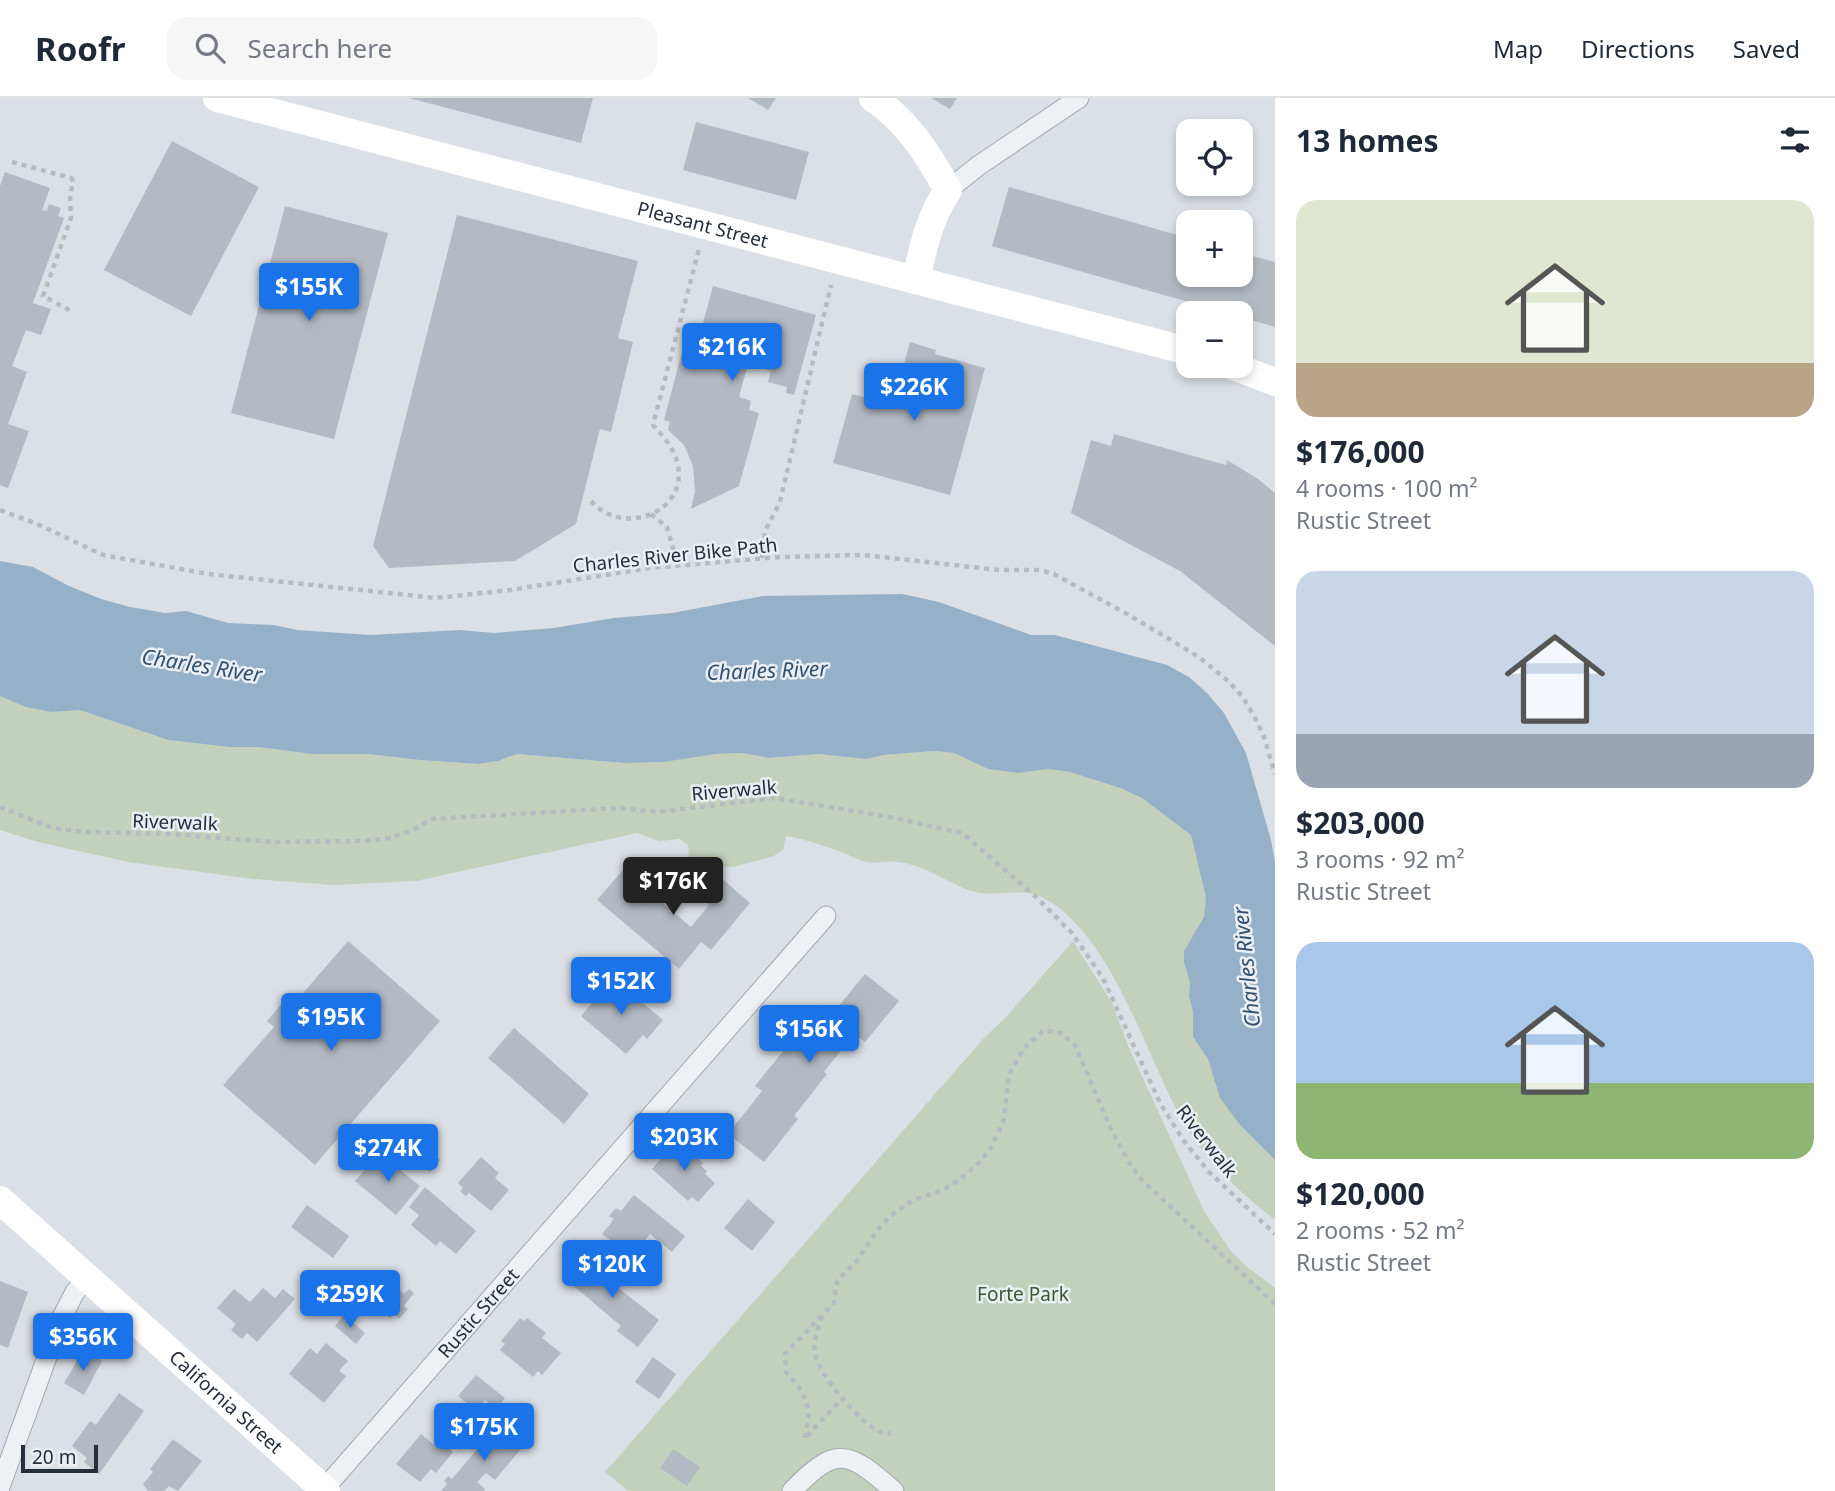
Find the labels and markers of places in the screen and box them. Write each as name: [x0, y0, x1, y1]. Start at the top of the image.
pin: $155K: [260, 264, 358, 323]
pin: $216K: [683, 324, 781, 383]
pin: $226K: [865, 364, 963, 423]
pin: $176K: [624, 858, 722, 917]
pin: $152K: [572, 958, 670, 1017]
pin: $195K: [282, 993, 380, 1053]
pin: $156K: [760, 1006, 858, 1065]
pin: $203K: [635, 1114, 733, 1173]
pin: $274K: [339, 1124, 437, 1184]
pin: $120K: [563, 1240, 661, 1300]
pin: $259K: [301, 1270, 399, 1330]
pin: $356K: [34, 1314, 132, 1373]
pin: $175K: [435, 1404, 533, 1463]

